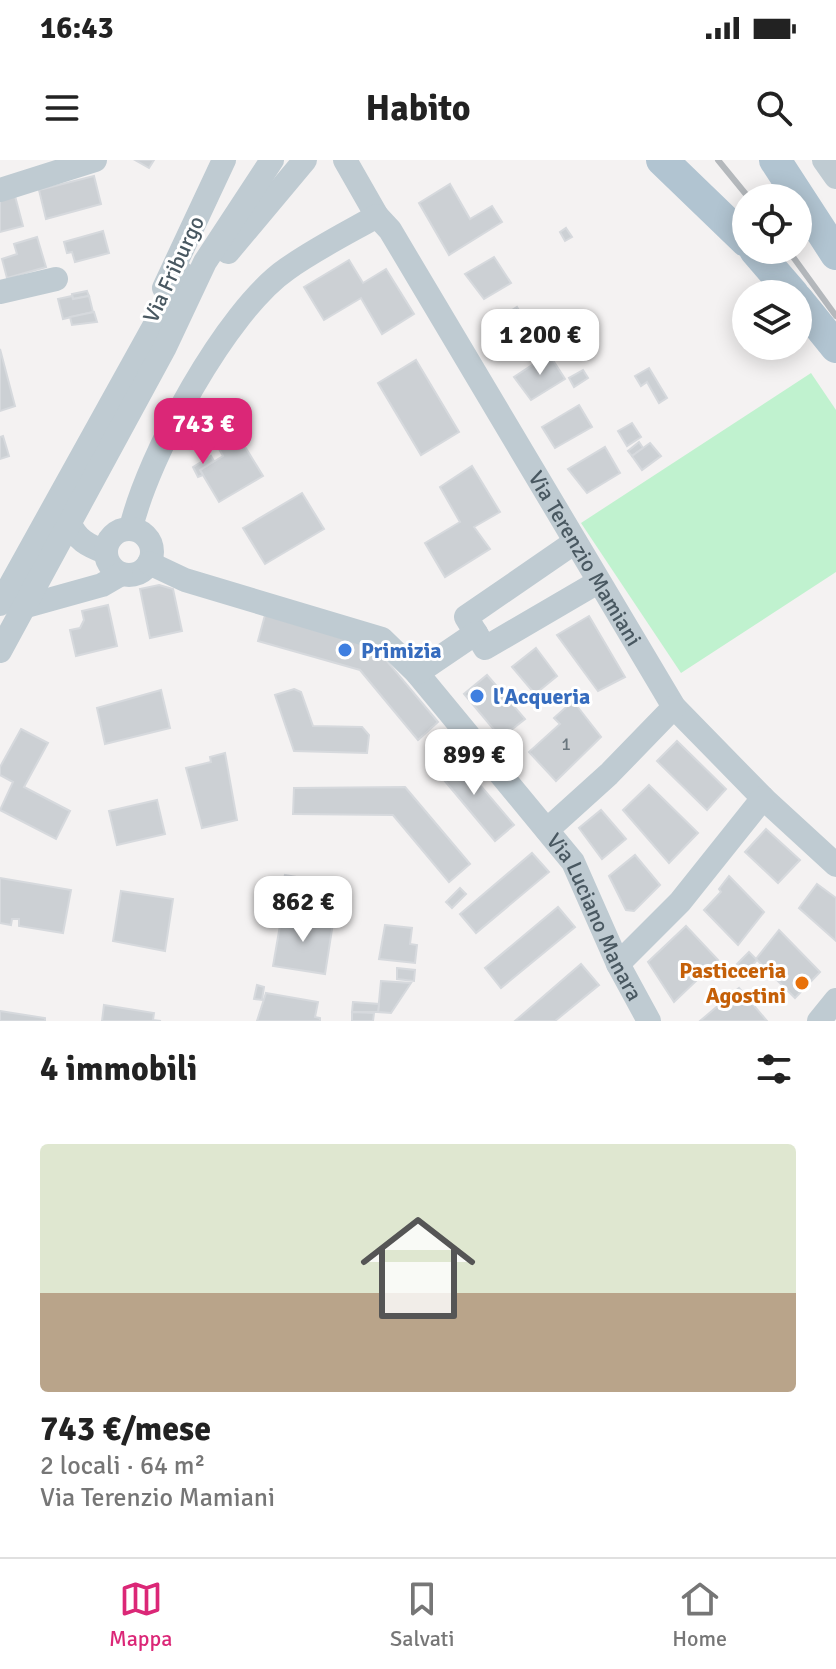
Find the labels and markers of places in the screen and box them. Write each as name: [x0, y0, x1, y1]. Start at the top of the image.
pin: 1 200 €: [466, 309, 614, 377]
pin: 743 €: [147, 398, 259, 466]
place label: Primizia: [361, 637, 441, 664]
marker: Primizia: [336, 641, 354, 659]
place label: l'Acqueria: [493, 683, 590, 710]
marker: l'Acqueria: [468, 687, 486, 705]
pin: 899 €: [418, 729, 530, 797]
pin: 862 €: [247, 876, 359, 944]
place label: Pasticceria Agostini: [679, 957, 786, 1009]
marker: Pasticceria Agostini: [793, 974, 811, 992]

